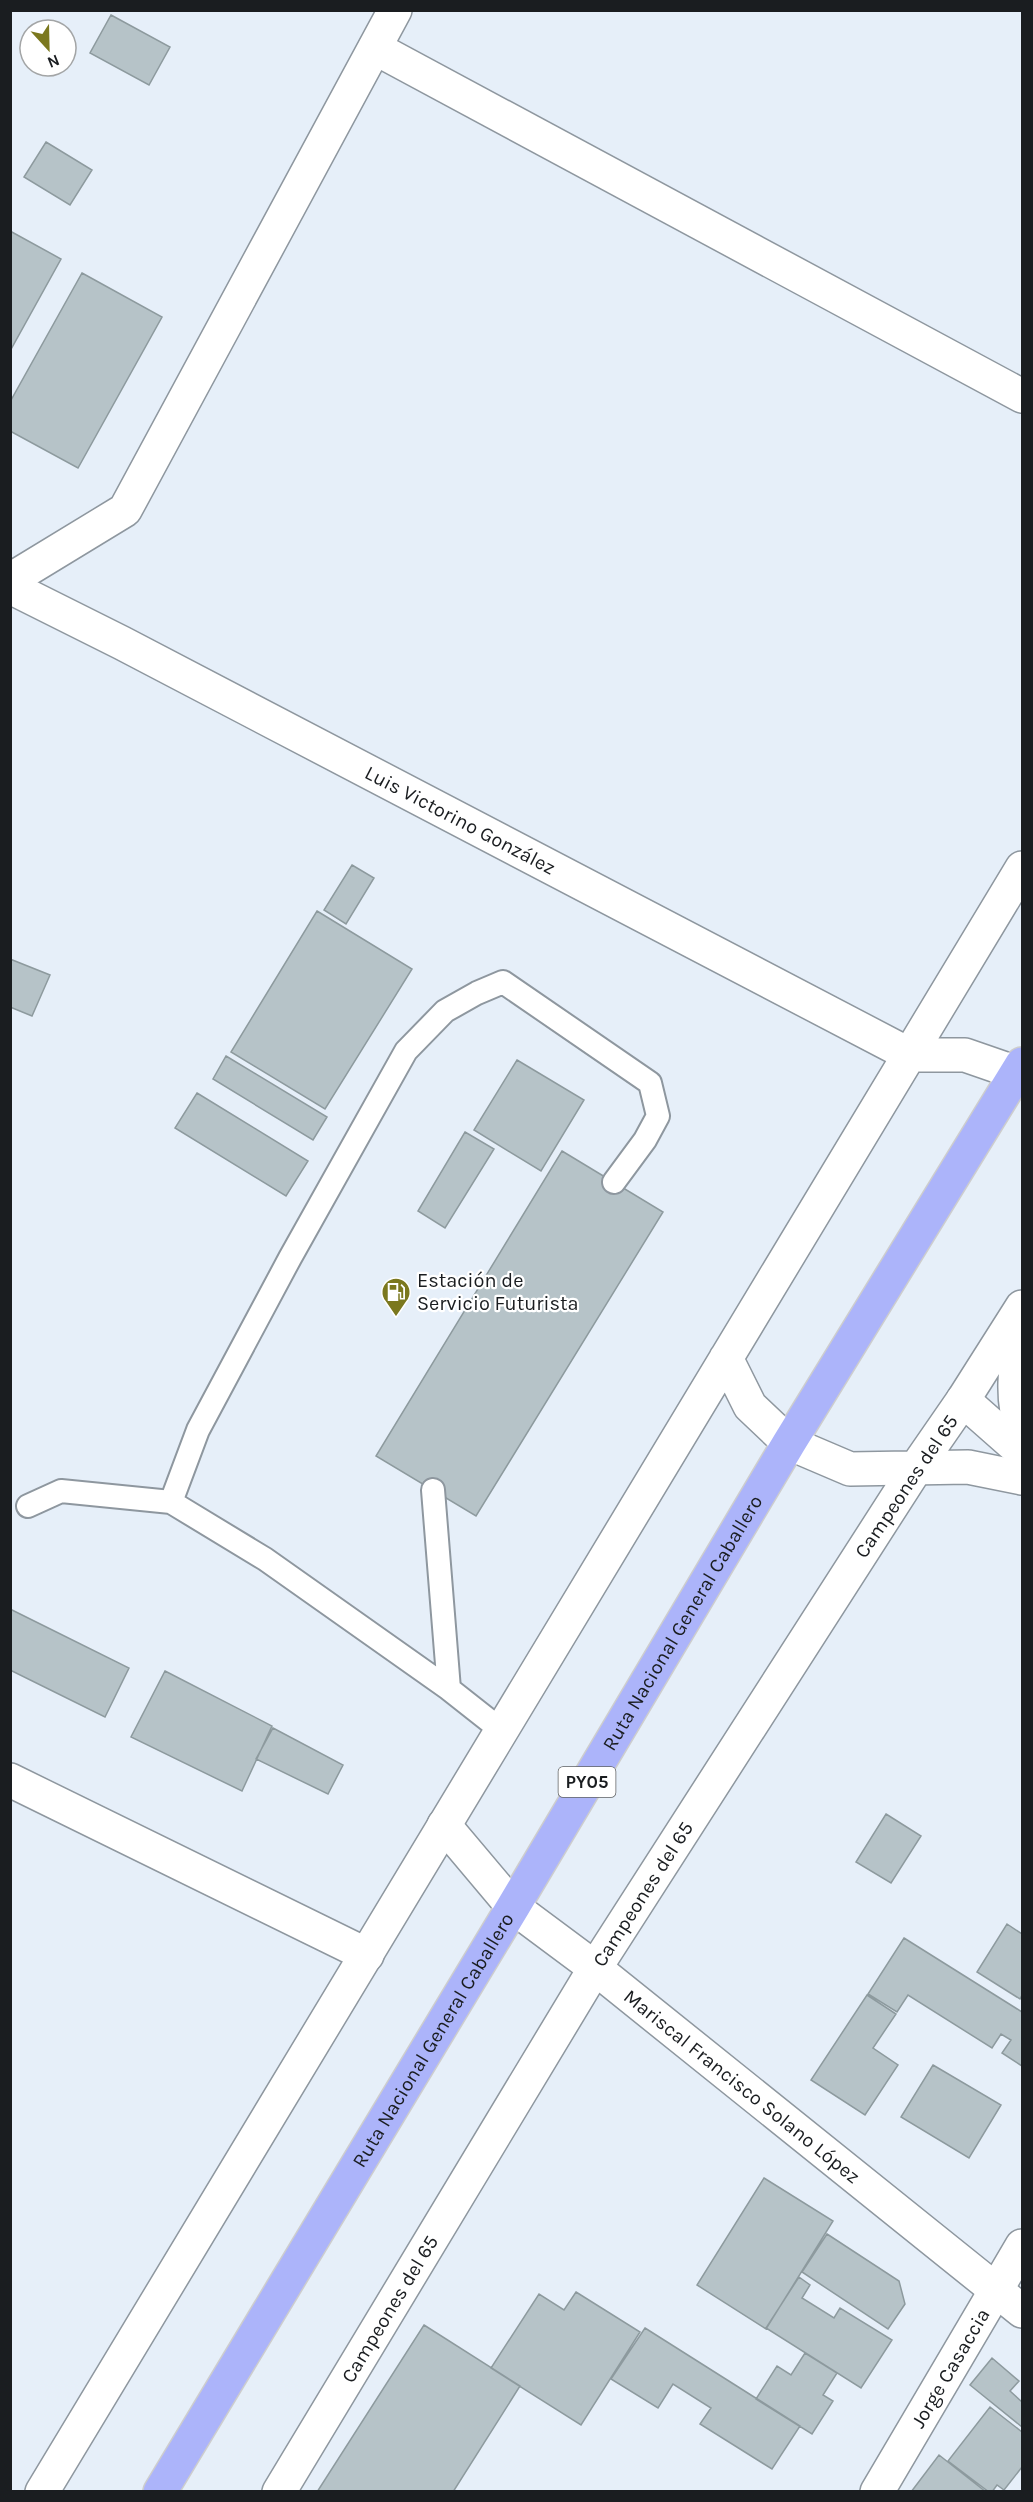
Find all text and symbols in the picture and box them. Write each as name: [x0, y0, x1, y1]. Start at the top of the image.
north arrow: [18, 18, 78, 78]
text: N: [45, 50, 62, 72]
street label: Luis Victorino González: [361, 761, 559, 880]
place label: Estación de Servicio Futurista: [417, 1269, 579, 1315]
fuel station icon: Estación de Servicio Futurista: [380, 1276, 412, 1318]
street label: Campeones del 65: [850, 1410, 963, 1562]
street label: Ruta Nacional General Caballero: [598, 1491, 767, 1755]
road number: PY05: [558, 1767, 616, 1797]
street label: Campeones del 65: [588, 1817, 698, 1971]
street label: Ruta Nacional General Caballero: [348, 1909, 519, 2172]
street label: Mariscal Francisco Solano López: [619, 1985, 864, 2188]
street label: Campeones del 65: [337, 2231, 443, 2387]
street label: Jorge Casaccia: [906, 2304, 995, 2432]

